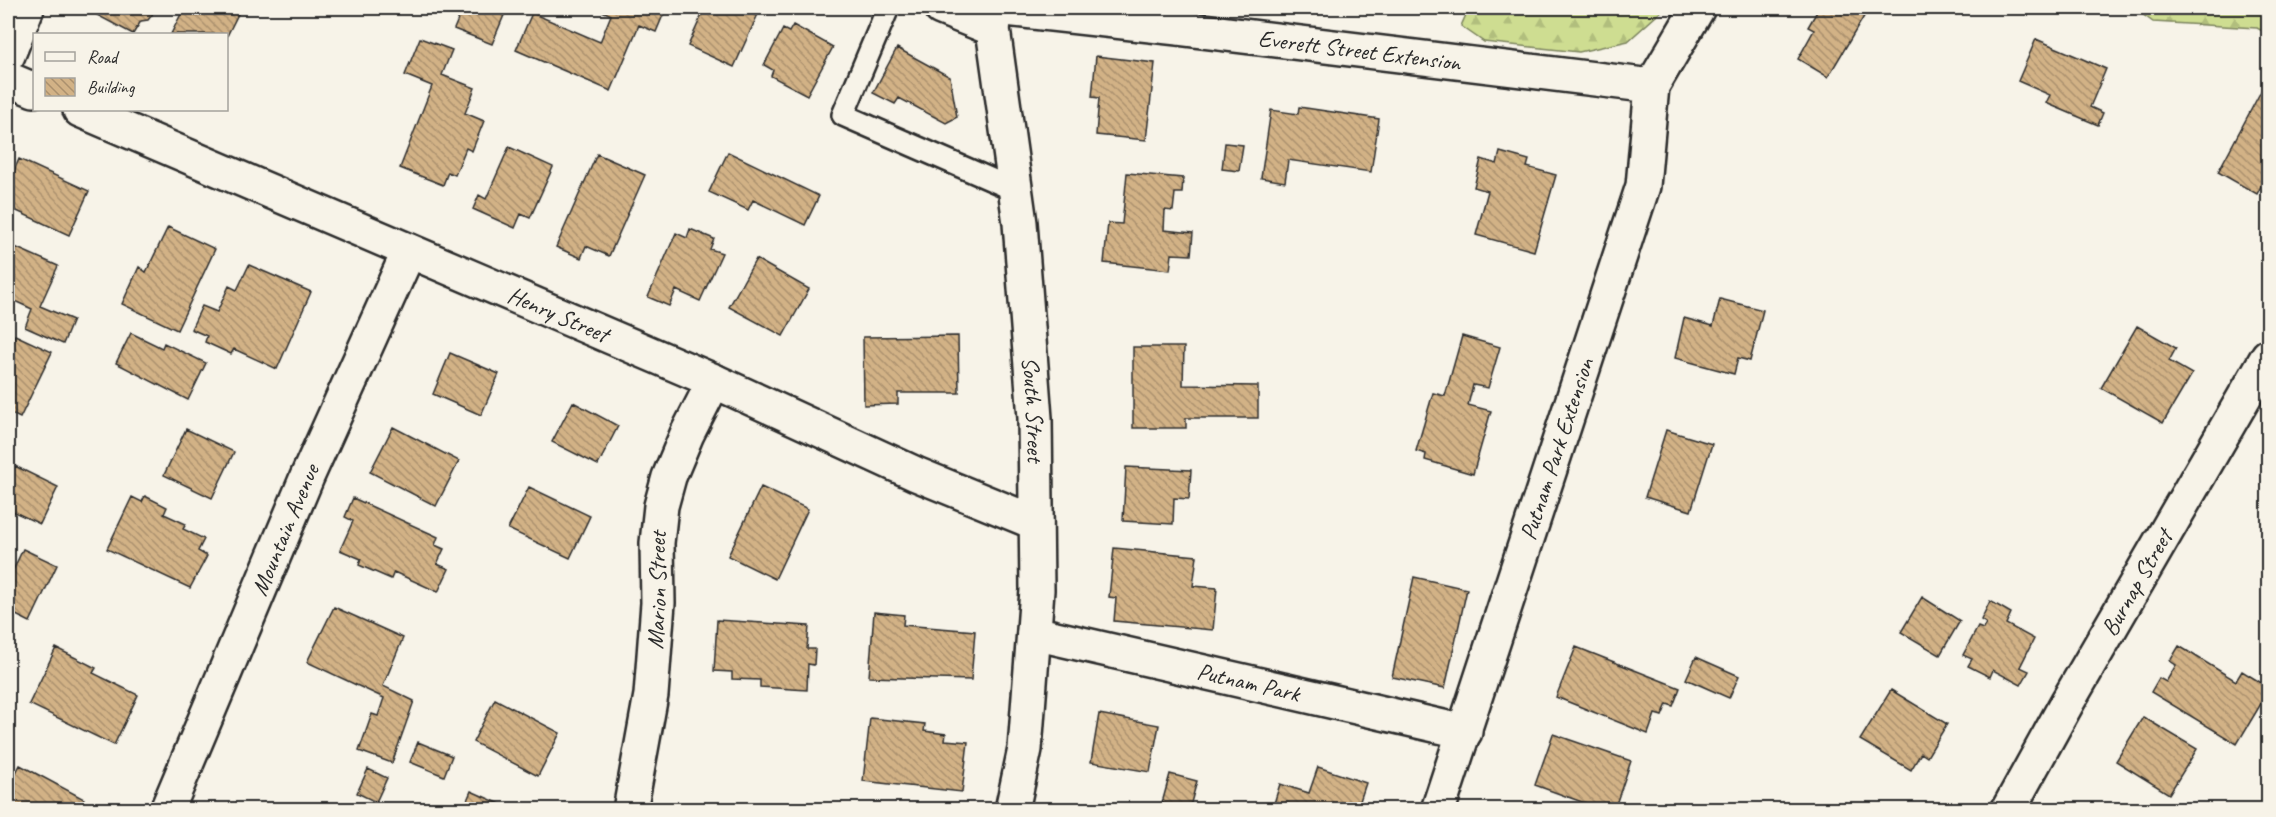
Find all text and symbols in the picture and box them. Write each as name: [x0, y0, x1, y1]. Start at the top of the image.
street label: Everett Street Extension: [1257, 23, 1464, 78]
legend: [33, 33, 228, 111]
text: Road: [87, 46, 120, 68]
text: Building: [87, 76, 136, 98]
street label: Henry Street: [503, 280, 616, 350]
street label: Putnam Park Extension: [1513, 353, 1601, 544]
street label: South Street: [1015, 356, 1051, 464]
street label: Mountain Avenue: [244, 457, 327, 600]
street label: Burnap Street: [2094, 522, 2181, 641]
street label: Marion Street: [640, 528, 673, 650]
street label: Putnam Park: [1194, 656, 1305, 709]

